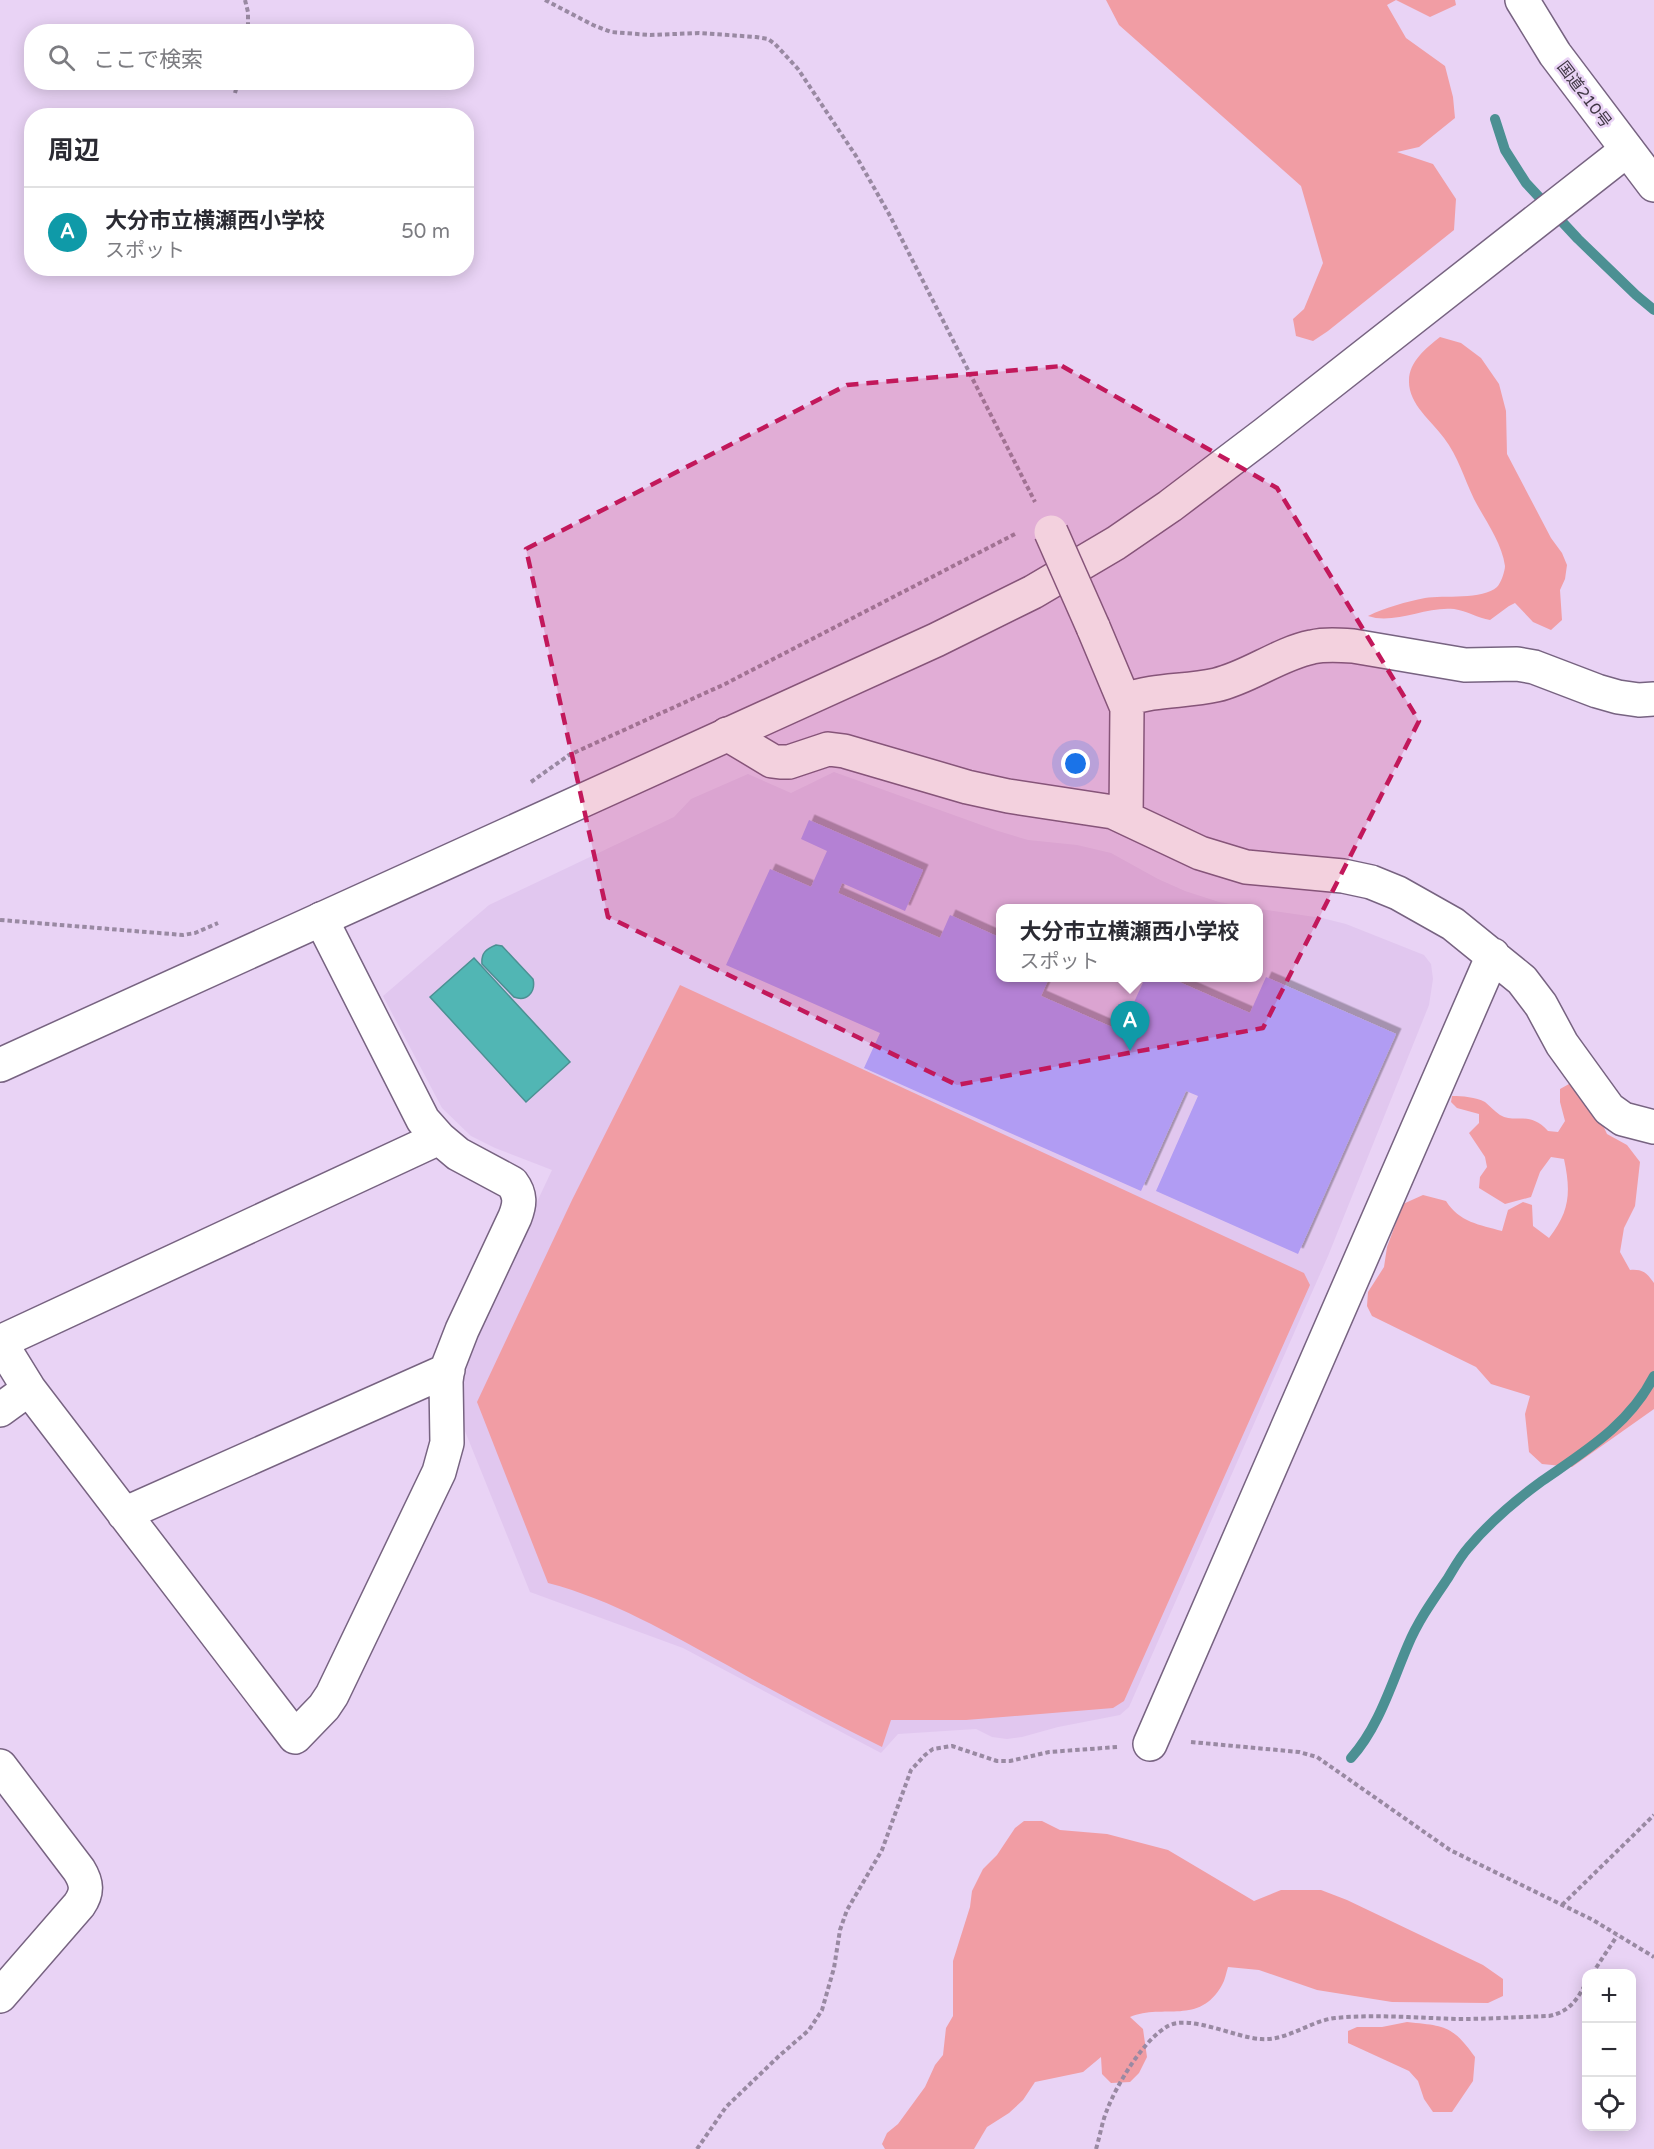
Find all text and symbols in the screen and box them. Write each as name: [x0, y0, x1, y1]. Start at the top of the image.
search box: [24, 24, 474, 90]
icon: search: [45, 41, 78, 74]
text: ここで検索: [93, 47, 203, 73]
street label: 国道210号: [1553, 57, 1616, 132]
text: 周辺: [48, 135, 100, 166]
text: 大分市立横瀬西小学校: [105, 208, 325, 234]
text: A: [60, 220, 75, 244]
text: 50 m: [401, 220, 450, 244]
text: スポット: [105, 239, 185, 263]
your location: [1061, 749, 1090, 778]
popup: [996, 904, 1263, 982]
text: 大分市立横瀬西小学校: [1019, 919, 1240, 945]
text: スポット: [1019, 950, 1099, 974]
pin: A: [1110, 1002, 1150, 1051]
map controls: [1582, 1969, 1636, 2131]
button: +: [1582, 1969, 1636, 2023]
button: −: [1582, 2023, 1636, 2077]
button: locate: [1582, 2077, 1636, 2131]

